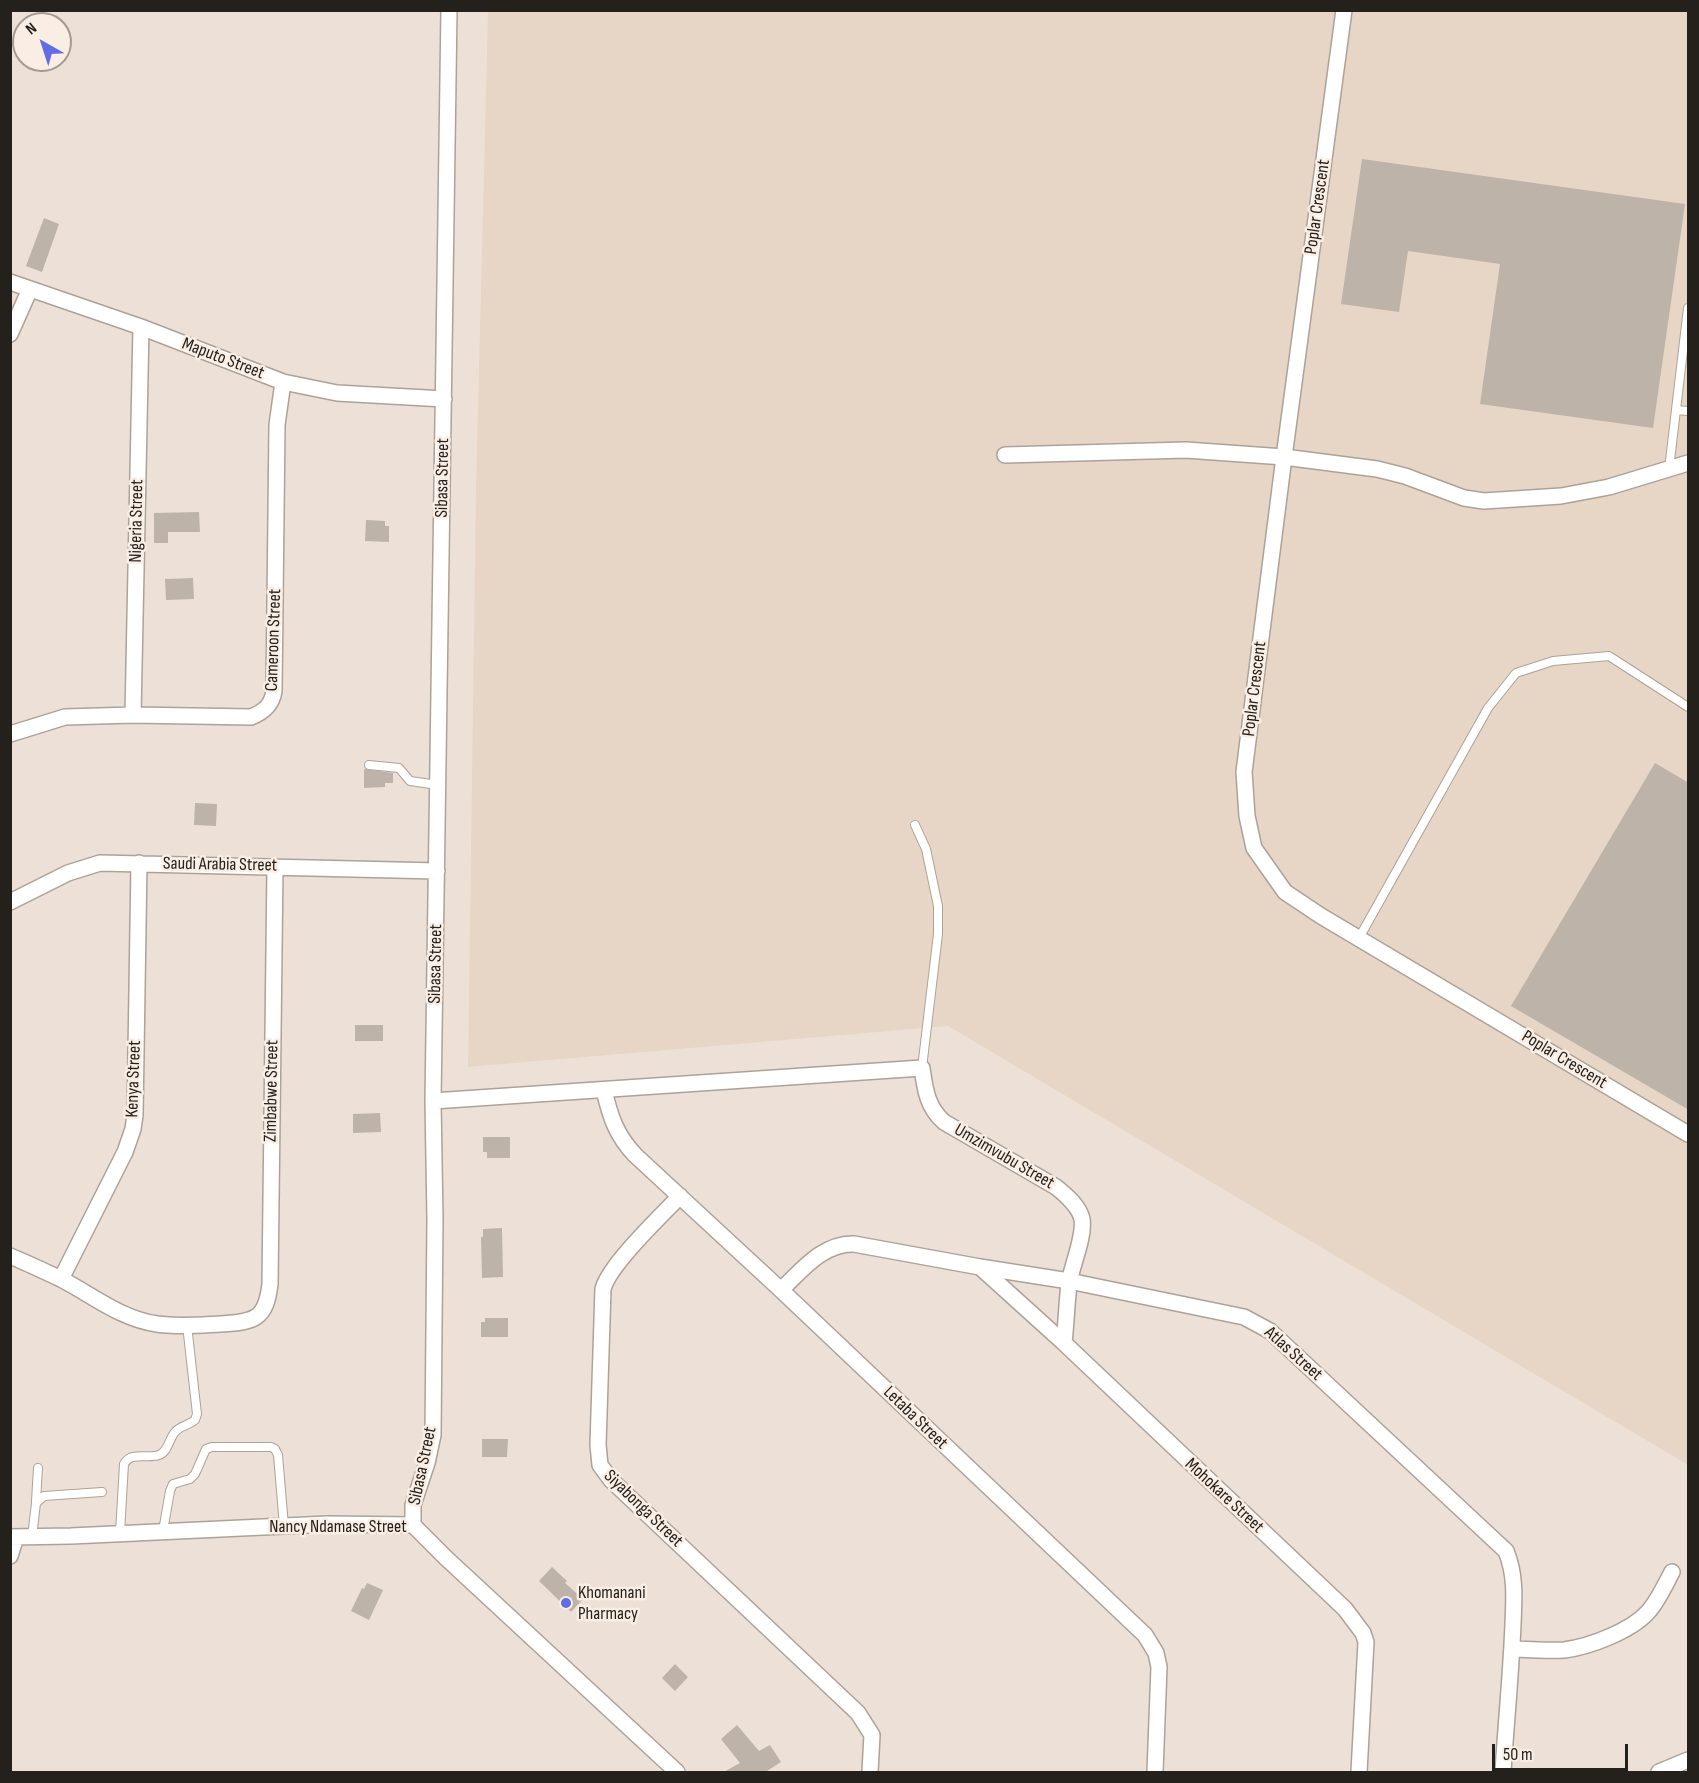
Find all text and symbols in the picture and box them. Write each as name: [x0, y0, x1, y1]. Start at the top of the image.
north arrow: [12, 12, 72, 72]
text: N: [22, 19, 41, 39]
street label: Poplar Crescent: [1301, 158, 1335, 256]
street label: Maputo Street: [179, 333, 267, 385]
street label: Sibasa Street: [432, 438, 454, 518]
street label: Nigeria Street: [125, 479, 149, 563]
street label: Cameroon Street: [261, 588, 287, 692]
street label: Poplar Crescent: [1238, 640, 1272, 738]
street label: Saudi Arabia Street: [163, 853, 277, 877]
street label: Sibasa Street: [425, 924, 447, 1004]
street label: Poplar Crescent: [1517, 1026, 1611, 1094]
street label: Kenya Street: [122, 1040, 146, 1118]
street label: Zimbabwe Street: [260, 1040, 284, 1142]
street label: Umzimvubu Street: [950, 1120, 1058, 1194]
street label: Atlas Street: [1259, 1322, 1327, 1386]
street label: Letaba Street: [878, 1382, 952, 1454]
street label: Sibasa Street: [404, 1425, 442, 1507]
street label: Mohokare Street: [1180, 1454, 1268, 1538]
street label: Siyabonga Street: [599, 1466, 687, 1552]
street label: Nancy Ndamase Street: [269, 1516, 407, 1538]
place label: Khomanani Pharmacy: [578, 1582, 646, 1624]
marker: Khomanani Pharmacy: [559, 1596, 573, 1610]
scale bar: [1495, 1732, 1632, 1770]
text: 50 m: [1503, 1744, 1533, 1765]

